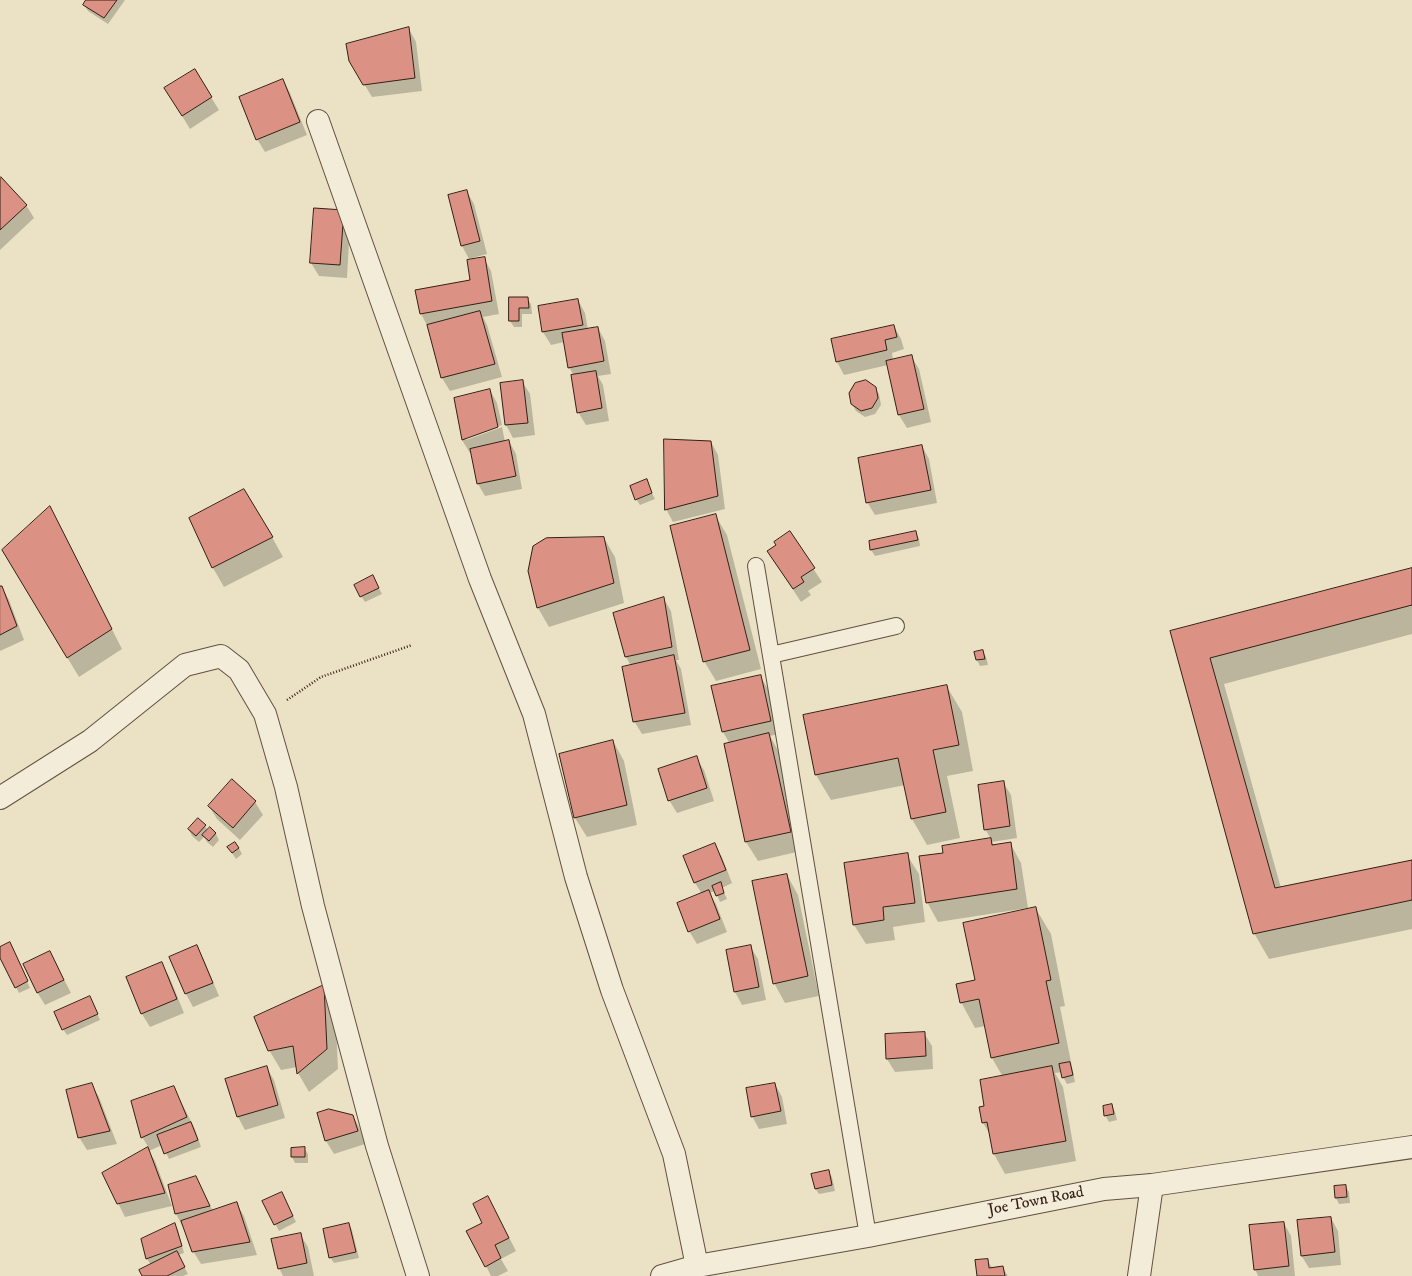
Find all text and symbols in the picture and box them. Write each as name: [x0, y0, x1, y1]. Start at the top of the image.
street label: Joe Town Road: [986, 1183, 1086, 1221]

